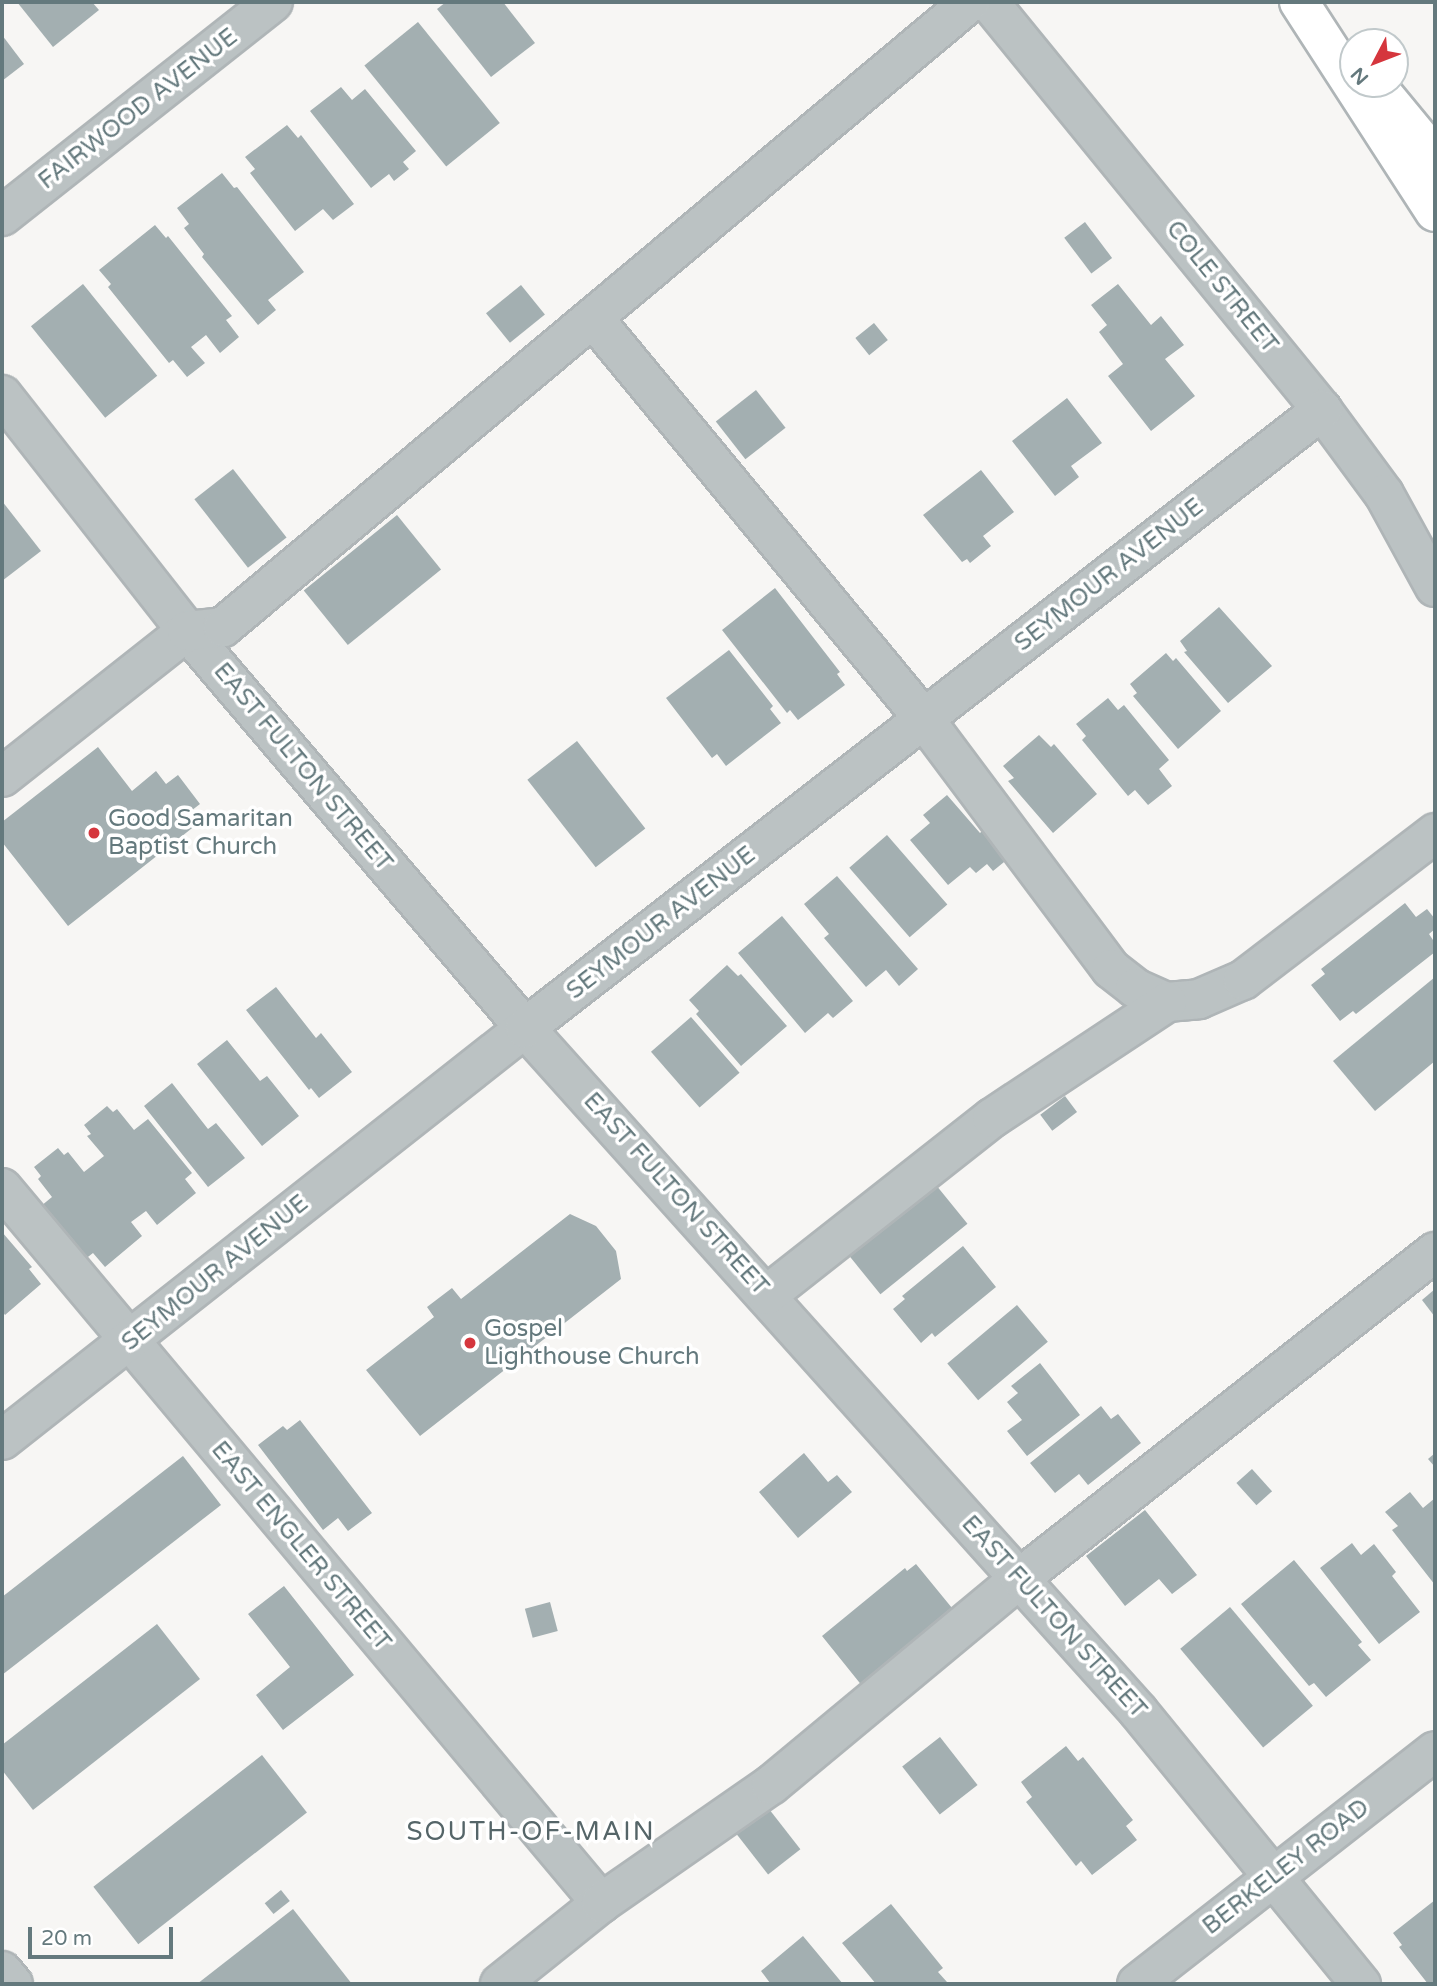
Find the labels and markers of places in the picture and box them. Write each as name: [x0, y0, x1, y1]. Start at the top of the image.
place label: Good Samaritan Baptist Church: [108, 805, 293, 861]
marker: Good Samaritan Baptist Church: [86, 825, 102, 841]
place label: Gospel Lighthouse Church: [484, 1315, 700, 1371]
marker: Gospel Lighthouse Church: [462, 1335, 478, 1351]

